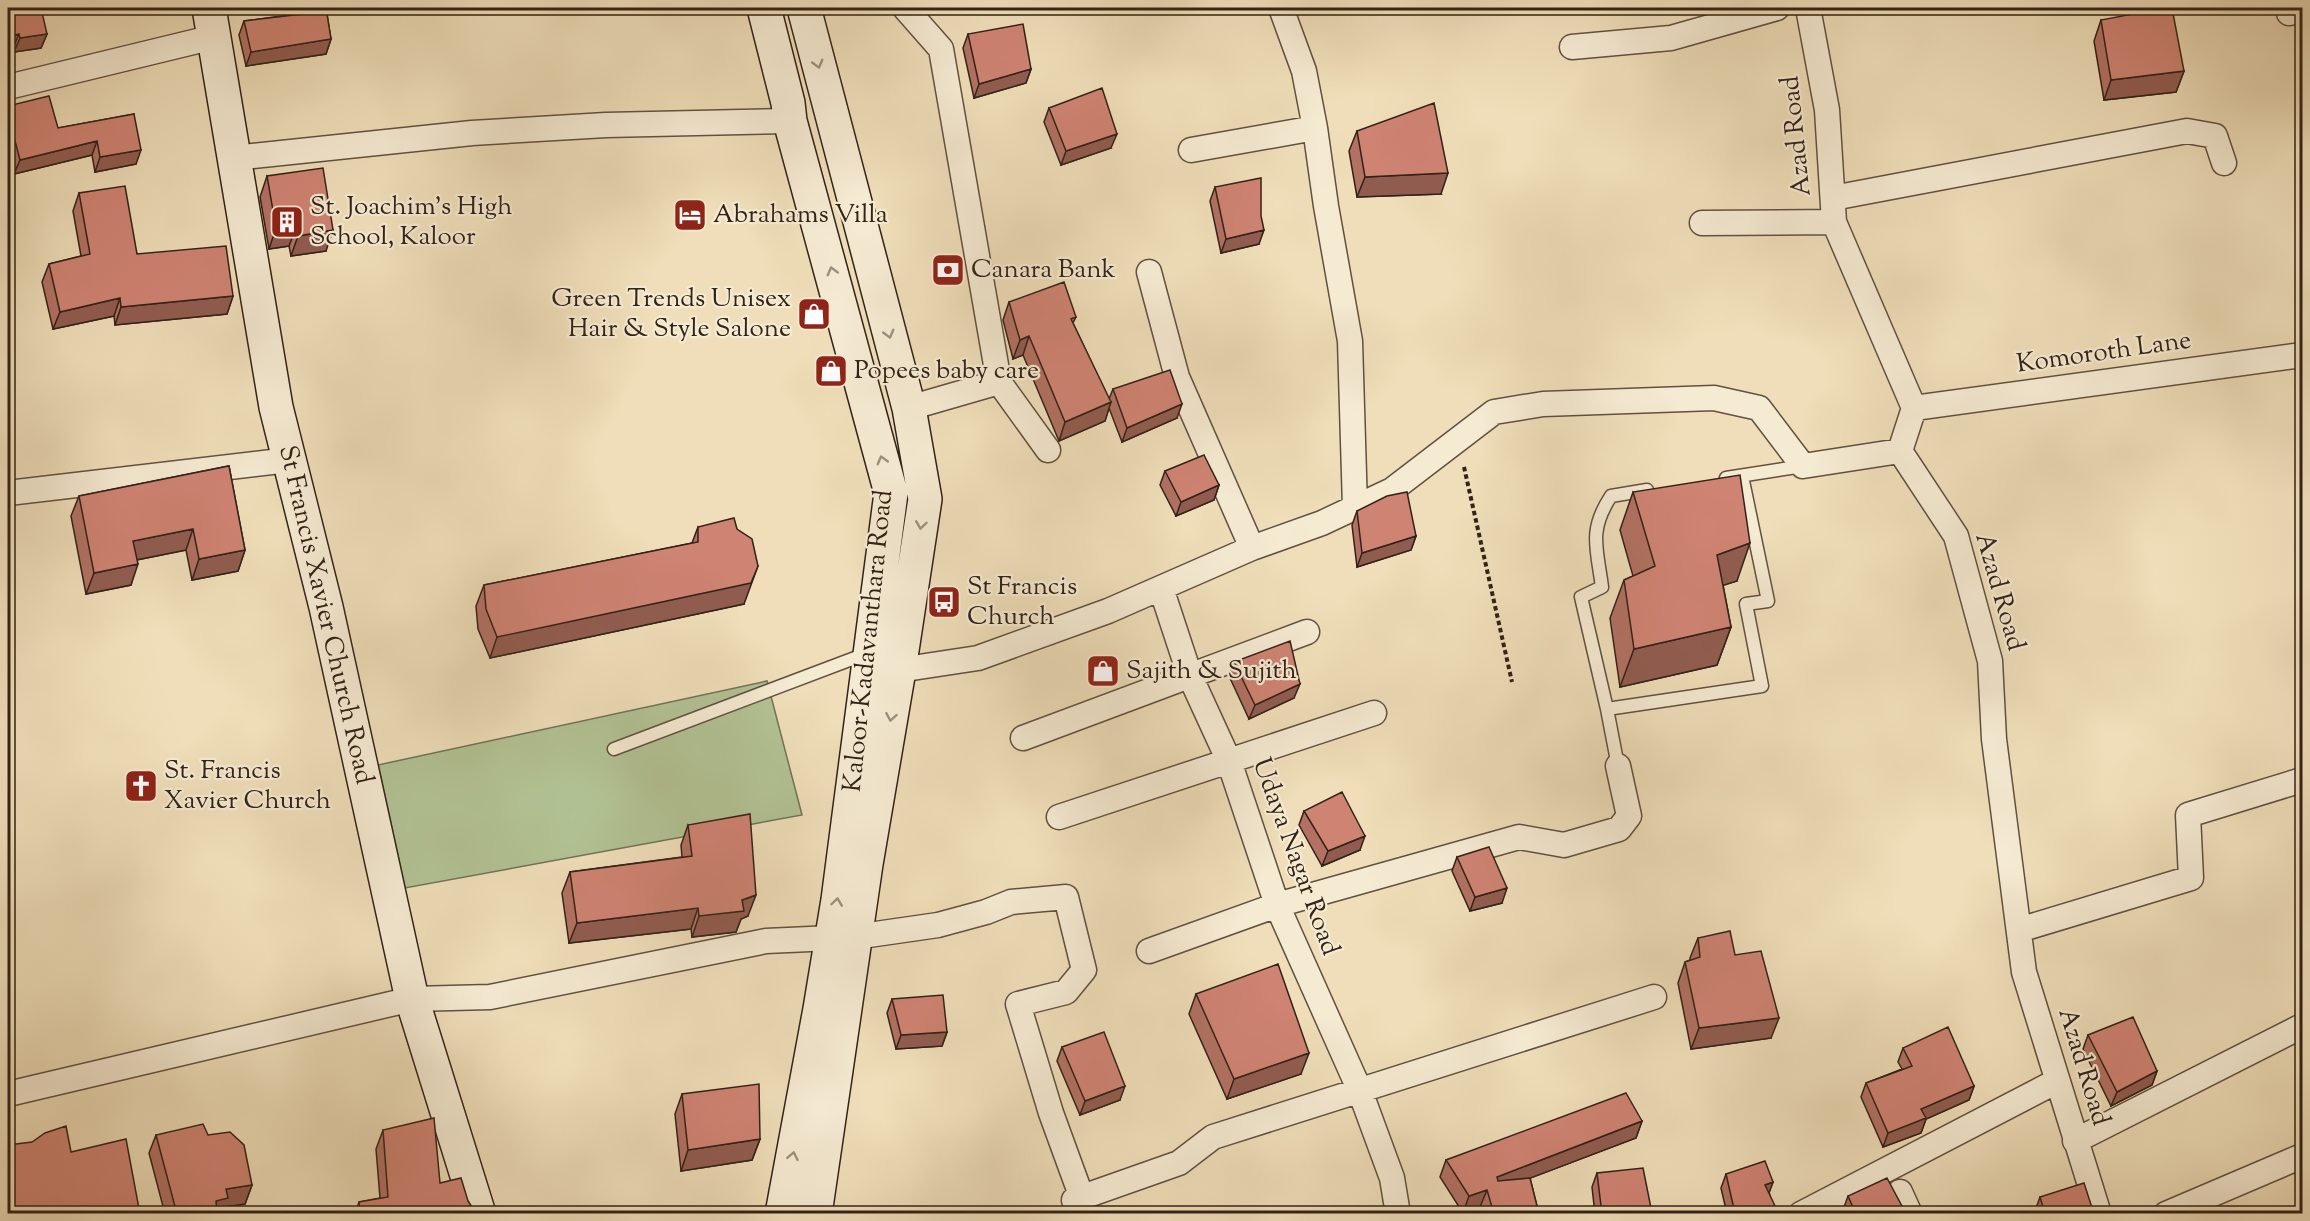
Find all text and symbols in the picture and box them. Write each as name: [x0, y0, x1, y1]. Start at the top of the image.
one-way arrow: [811, 59, 824, 69]
street label: Azad Road: [1772, 73, 1822, 198]
place label: St. Joachim's High School, Kaloor: [310, 189, 512, 256]
hotel icon: Abrahams Villa: [672, 197, 708, 233]
place label: Abrahams Villa: [713, 197, 888, 234]
building icon: St. Joachim's High School, Kaloor: [269, 204, 305, 240]
bank icon: Canara Bank: [930, 252, 966, 288]
place label: Canara Bank: [971, 252, 1116, 289]
one-way arrow: [826, 266, 839, 276]
place label: Green Trends Unisex Hair & Style Salone: [551, 281, 791, 348]
shop icon: Green Trends Unisex Hair & Style Salone: [796, 296, 832, 332]
street label: Komoroth Lane: [2014, 322, 2194, 384]
one-way arrow: [882, 329, 895, 339]
shop icon: Popees baby care: [813, 353, 849, 389]
place label: Popees baby care: [854, 353, 1039, 390]
street label: St Francis Xavier Church Road: [268, 442, 382, 788]
one-way arrow: [877, 455, 889, 465]
street label: Kaloor-Kadavanthara Road: [835, 488, 903, 794]
one-way arrow: [915, 520, 927, 529]
street label: Azad Road: [1965, 529, 2034, 656]
place label: St Francis Church: [967, 569, 1077, 636]
bus stop icon: St Francis Church: [926, 584, 962, 620]
shop icon: Sajith & Sujith: [1085, 653, 1121, 689]
place label: Sajith & Sujith: [1126, 653, 1297, 690]
one-way arrow: [885, 712, 898, 722]
place label: St. Francis Xavier Church: [164, 753, 331, 820]
street label: Udaya Nagar Road: [1242, 753, 1348, 961]
church icon: St. Francis Xavier Church: [123, 768, 159, 804]
one-way arrow: [831, 897, 843, 907]
street label: Azad Road: [2048, 1004, 2119, 1131]
one-way arrow: [786, 1151, 799, 1161]

